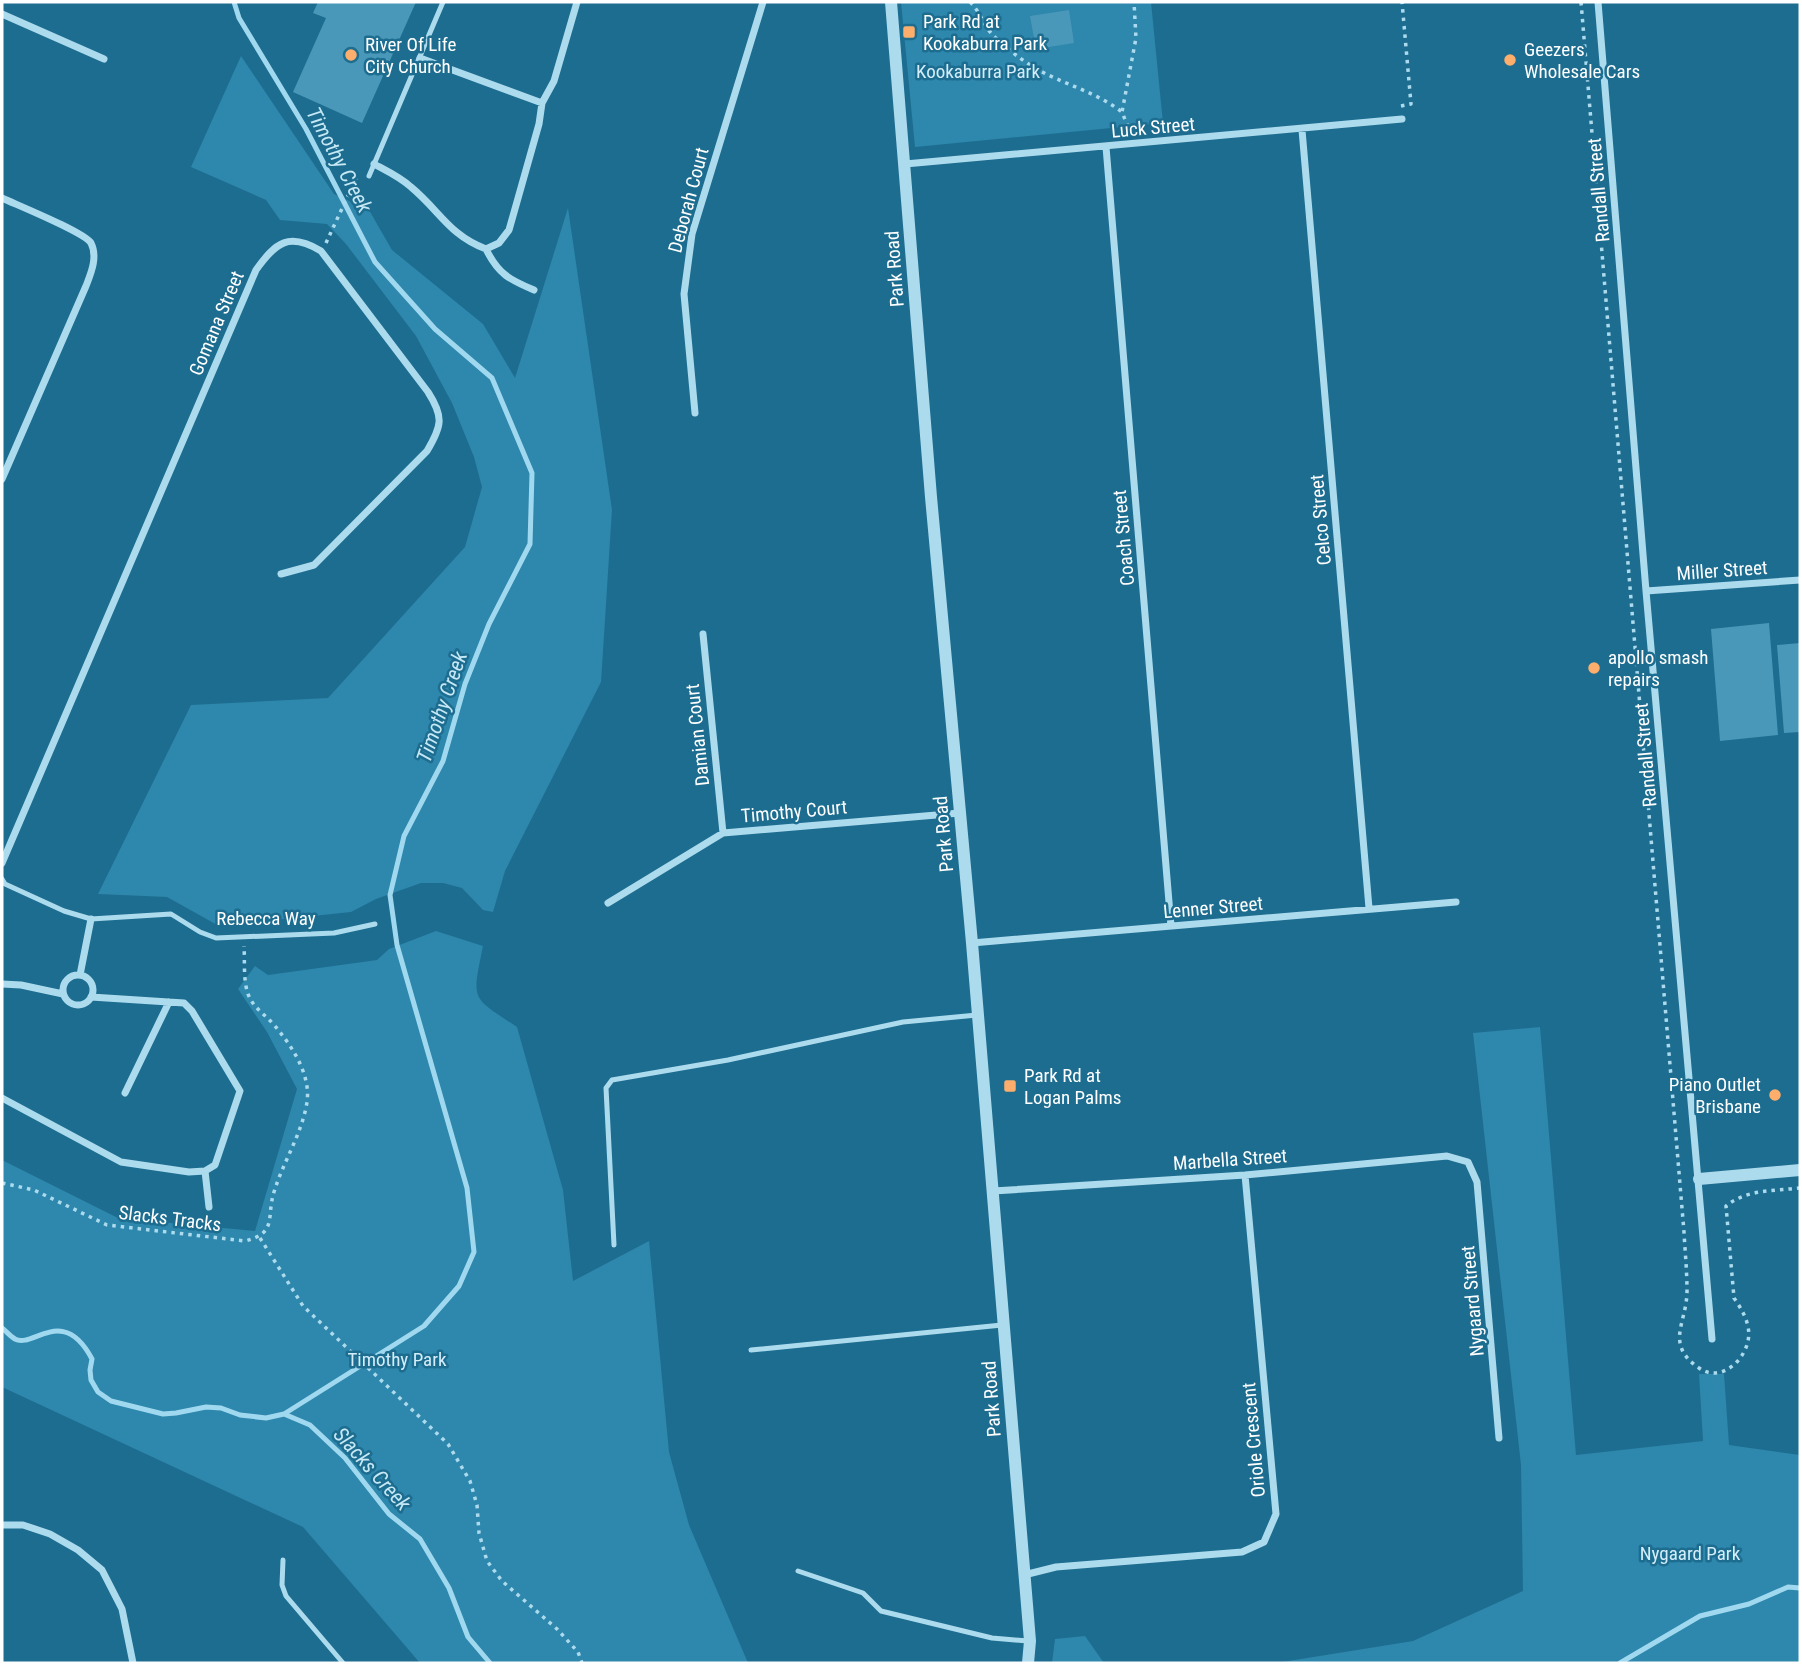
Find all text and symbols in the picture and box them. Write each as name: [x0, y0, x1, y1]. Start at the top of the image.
place label: Park Rd at Kookaburra Park: [923, 10, 1047, 55]
marker: Park Rd at Kookaburra Park: [901, 24, 917, 40]
place label: River Of Life City Church: [365, 33, 456, 78]
place label: Geezers Wholesale Cars: [1524, 38, 1640, 83]
marker: River Of Life City Church: [343, 47, 359, 63]
marker: Geezers Wholesale Cars: [1502, 52, 1518, 68]
park label: Kookaburra Park: [916, 60, 1040, 83]
water label: Timothy Creek: [301, 103, 377, 217]
street label: Luck Street: [1110, 112, 1196, 143]
street label: Randall Street: [1582, 137, 1615, 243]
street label: Deborah Court: [663, 145, 714, 255]
street label: Park Road: [880, 230, 909, 308]
street label: Gomana Street: [184, 267, 249, 379]
street label: Celco Street: [1305, 474, 1336, 566]
street label: Coach Street: [1108, 489, 1139, 587]
street label: Miller Street: [1676, 556, 1768, 585]
place label: apollo smash repairs: [1608, 646, 1709, 691]
water label: Timothy Creek: [412, 648, 472, 766]
marker: apollo smash repairs: [1586, 660, 1602, 676]
street label: Damian Court: [681, 683, 714, 787]
street label: Randall Street: [1629, 702, 1662, 808]
street label: Timothy Court: [740, 795, 848, 828]
street label: Park Road: [929, 795, 958, 873]
street label: Lenner Street: [1162, 892, 1264, 923]
street label: Rebecca Way: [216, 907, 316, 930]
place label: Park Rd at Logan Palms: [1024, 1064, 1121, 1109]
place label: Piano Outlet Brisbane: [1669, 1073, 1761, 1118]
marker: Park Rd at Logan Palms: [1002, 1078, 1018, 1094]
marker: Piano Outlet Brisbane: [1767, 1087, 1783, 1103]
street label: Marbella Street: [1172, 1144, 1288, 1175]
street label: Slacks Tracks: [117, 1201, 222, 1236]
street label: Nygaard Street: [1456, 1245, 1489, 1357]
park label: Timothy Park: [347, 1348, 447, 1371]
street label: Park Road: [977, 1360, 1006, 1438]
street label: Oriole Crescent: [1237, 1382, 1270, 1498]
water label: Slacks Creek: [328, 1423, 416, 1516]
park label: Nygaard Park: [1640, 1542, 1741, 1565]

